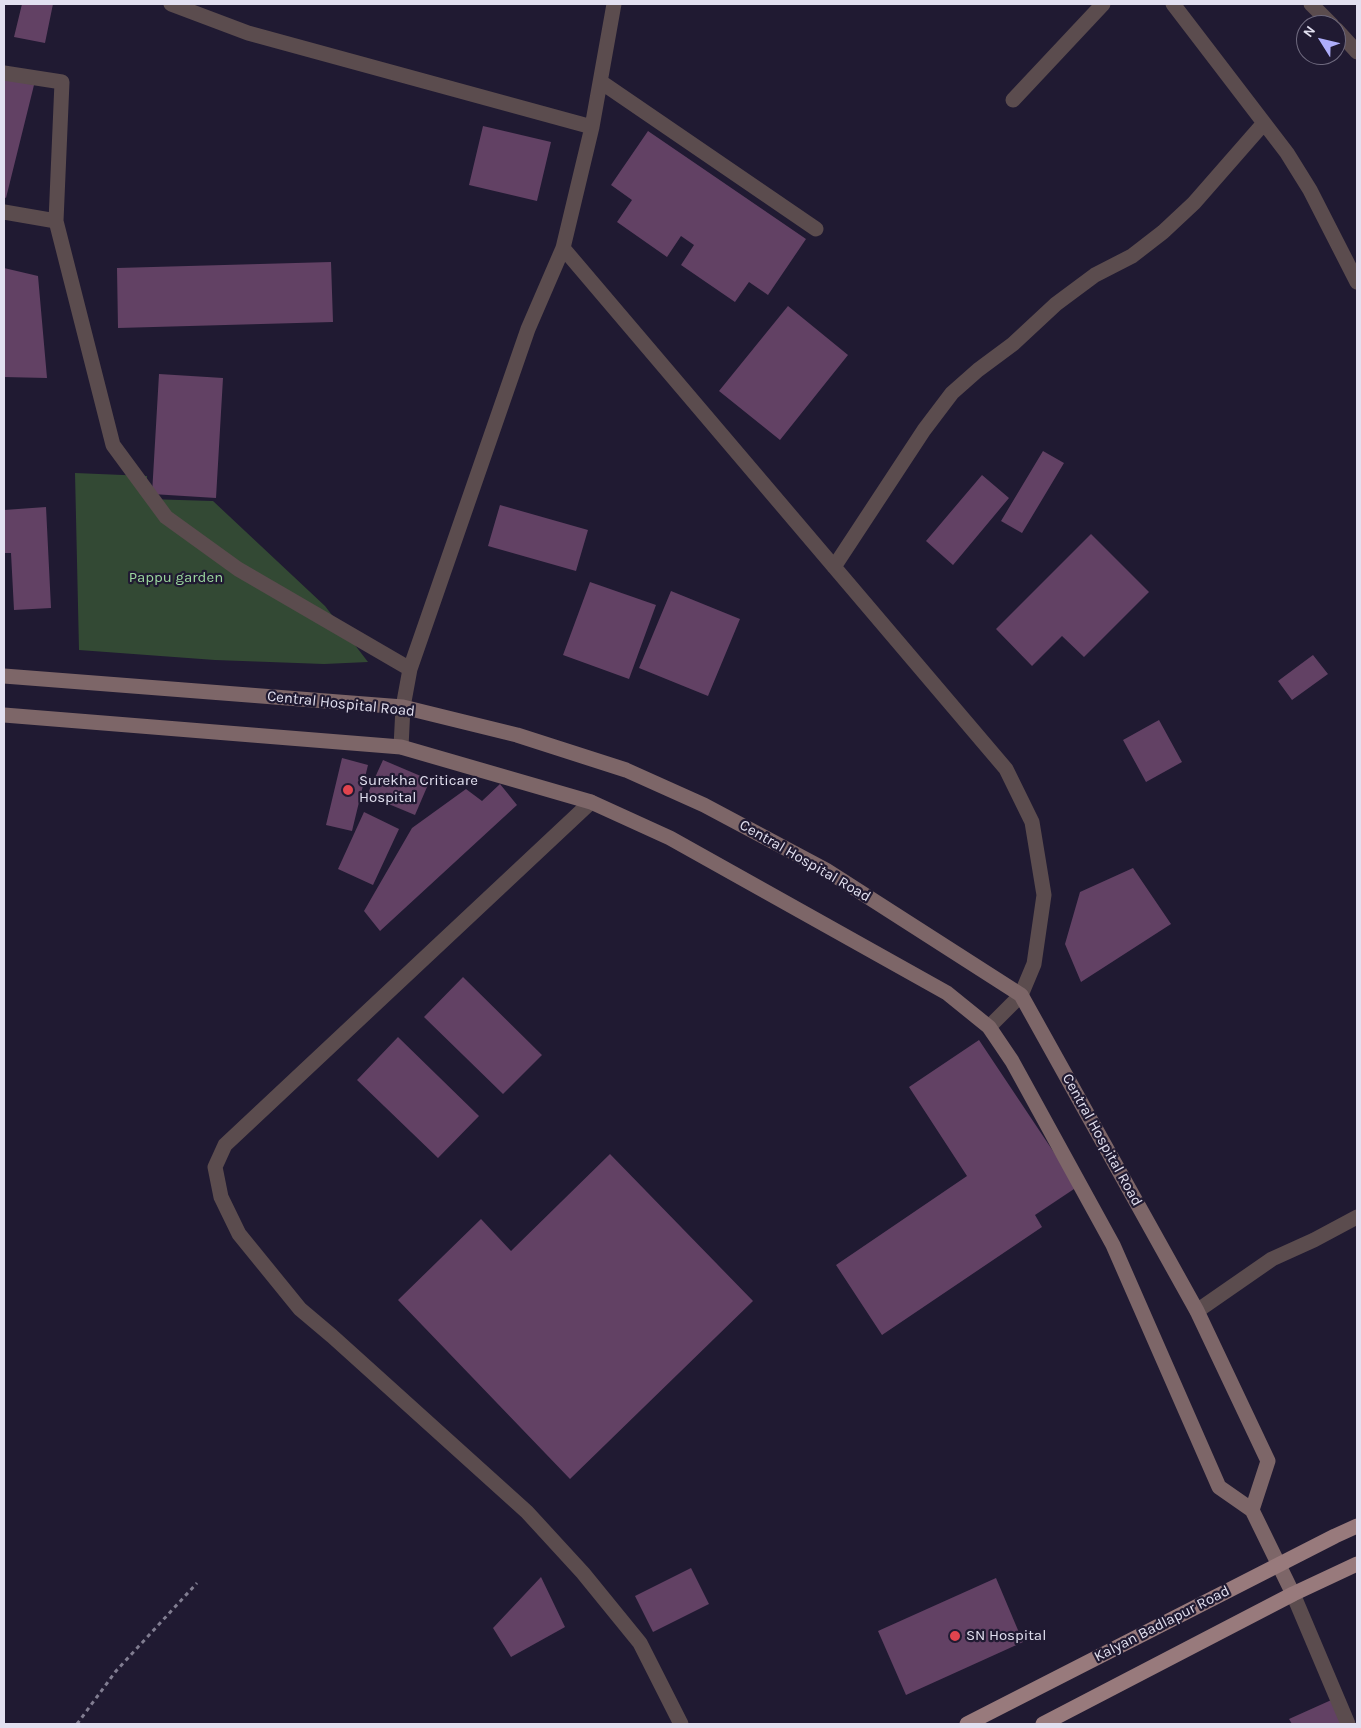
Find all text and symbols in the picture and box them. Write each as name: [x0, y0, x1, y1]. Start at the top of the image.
north arrow: [1296, 15, 1346, 65]
text: N: [1299, 22, 1319, 41]
park label: Pappu garden: [129, 569, 223, 587]
street label: Central Hospital Road: [266, 687, 416, 721]
place label: Surekha Criticare Hospital: [359, 772, 478, 807]
marker: Surekha Criticare Hospital: [341, 783, 355, 797]
street label: Central Hospital Road: [736, 816, 874, 906]
street label: Central Hospital Road: [1058, 1071, 1146, 1209]
street label: Kalyan Badlapur Road: [1091, 1582, 1233, 1666]
place label: SN Hospital: [966, 1627, 1046, 1645]
marker: SN Hospital: [948, 1629, 962, 1643]

